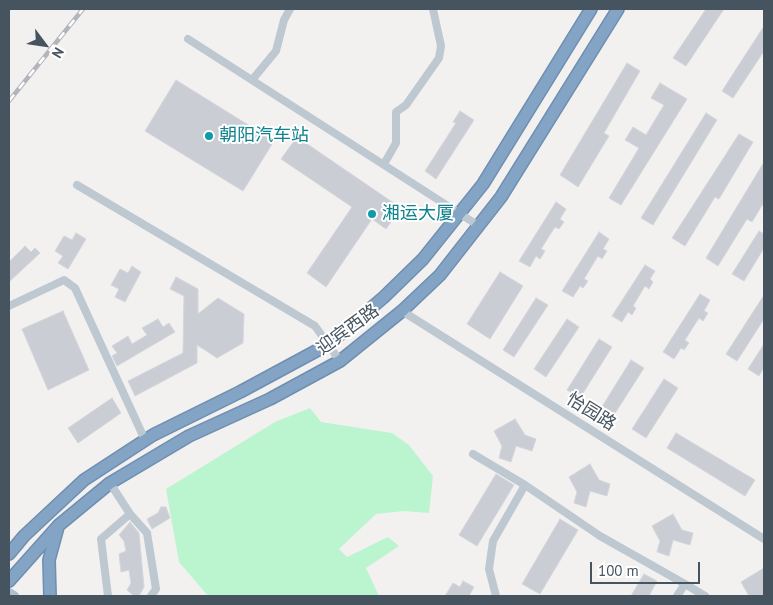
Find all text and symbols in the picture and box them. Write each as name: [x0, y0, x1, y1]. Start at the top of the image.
north arrow: [20, 20, 70, 70]
text: N: [48, 44, 68, 61]
place label: 朝阳汽车站: [219, 125, 309, 147]
marker: 朝阳汽车站: [203, 130, 215, 142]
place label: 湘运大厦: [382, 203, 454, 225]
marker: 湘运大厦: [366, 208, 378, 220]
street label: 迎宾西路: [313, 300, 383, 360]
street label: 怡园路: [562, 389, 620, 435]
scale bar: [593, 552, 703, 584]
text: 100 m: [598, 561, 639, 580]

